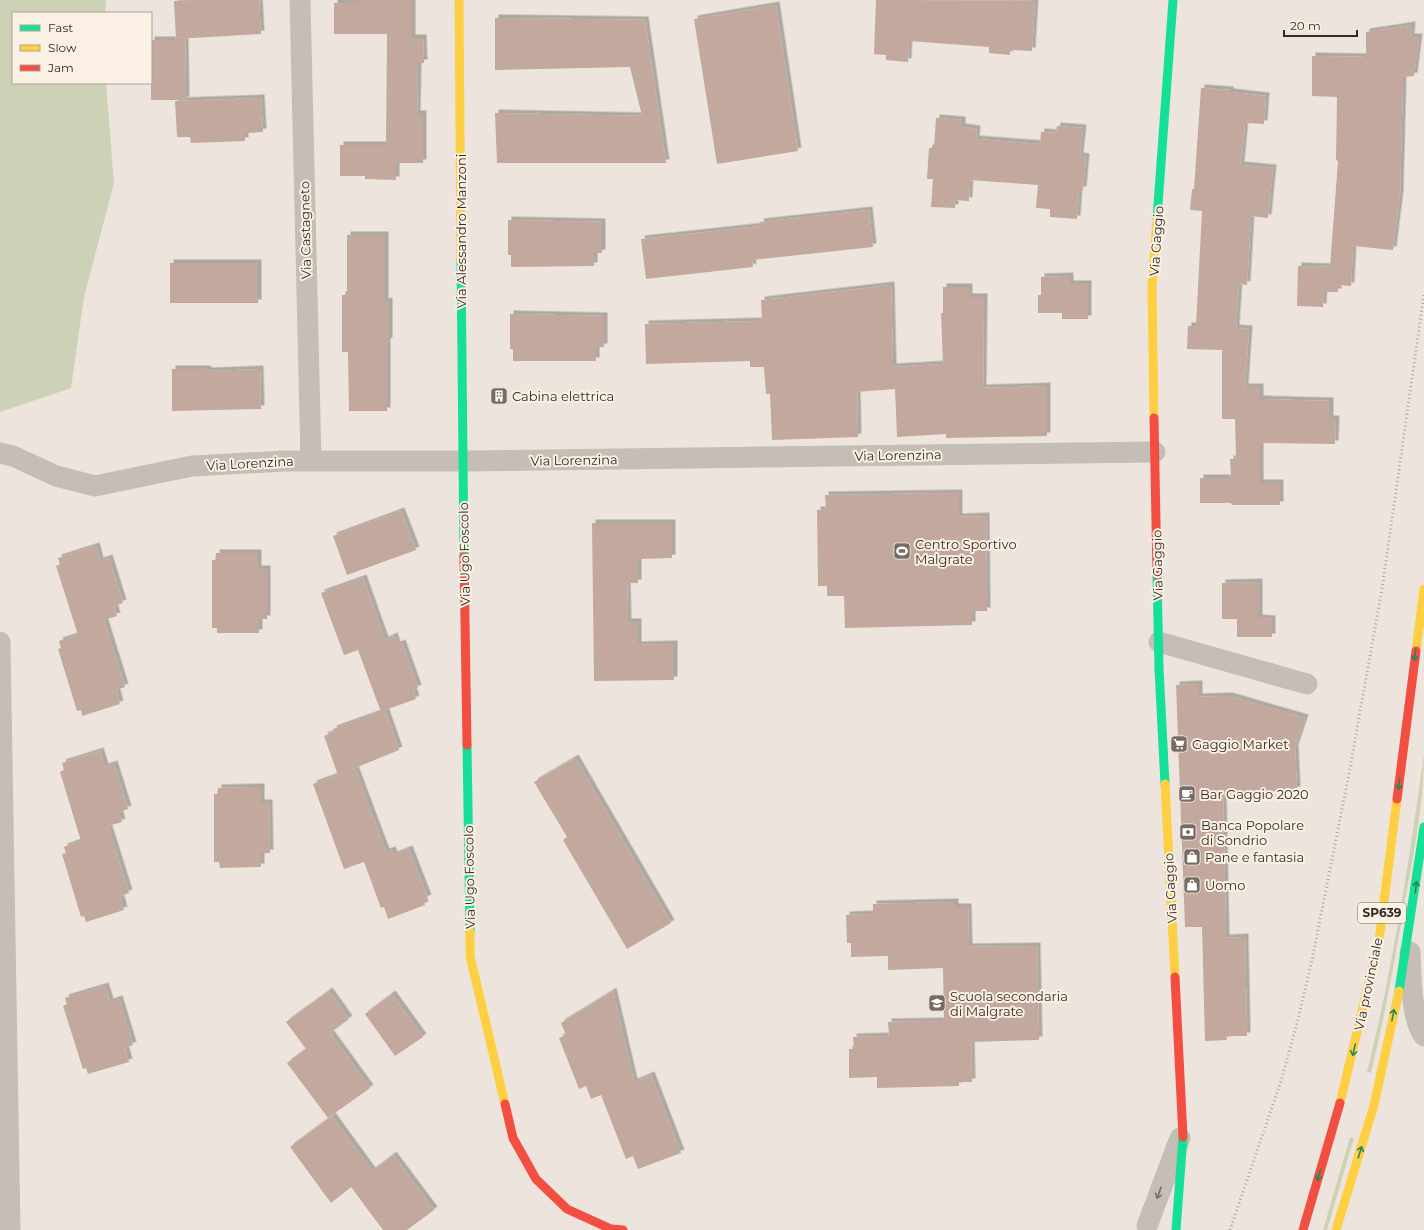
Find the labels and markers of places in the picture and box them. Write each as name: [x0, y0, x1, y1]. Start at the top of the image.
building icon: Cabina elettrica: [489, 386, 509, 406]
place label: Cabina elettrica: [512, 388, 614, 404]
place label: Centro Sportivo Malgrate: [915, 536, 1017, 567]
sports icon: Centro Sportivo Malgrate: [892, 541, 912, 561]
supermarket icon: Gaggio Market: [1169, 734, 1189, 754]
place label: Gaggio Market: [1192, 736, 1288, 752]
cafe icon: Bar Gaggio 2020: [1177, 784, 1197, 804]
place label: Bar Gaggio 2020: [1200, 786, 1309, 802]
place label: Banca Popolare di Sondrio: [1201, 817, 1304, 848]
bank icon: Banca Popolare di Sondrio: [1178, 822, 1198, 842]
shop icon: Pane e fantasia: [1182, 847, 1202, 867]
place label: Pane e fantasia: [1205, 849, 1304, 865]
shop icon: Uomo: [1182, 875, 1202, 895]
place label: Uomo: [1205, 877, 1245, 893]
place label: Scuola secondaria di Malgrate: [950, 988, 1068, 1019]
school or university icon: Scuola secondaria di Malgrate: [927, 993, 947, 1013]

